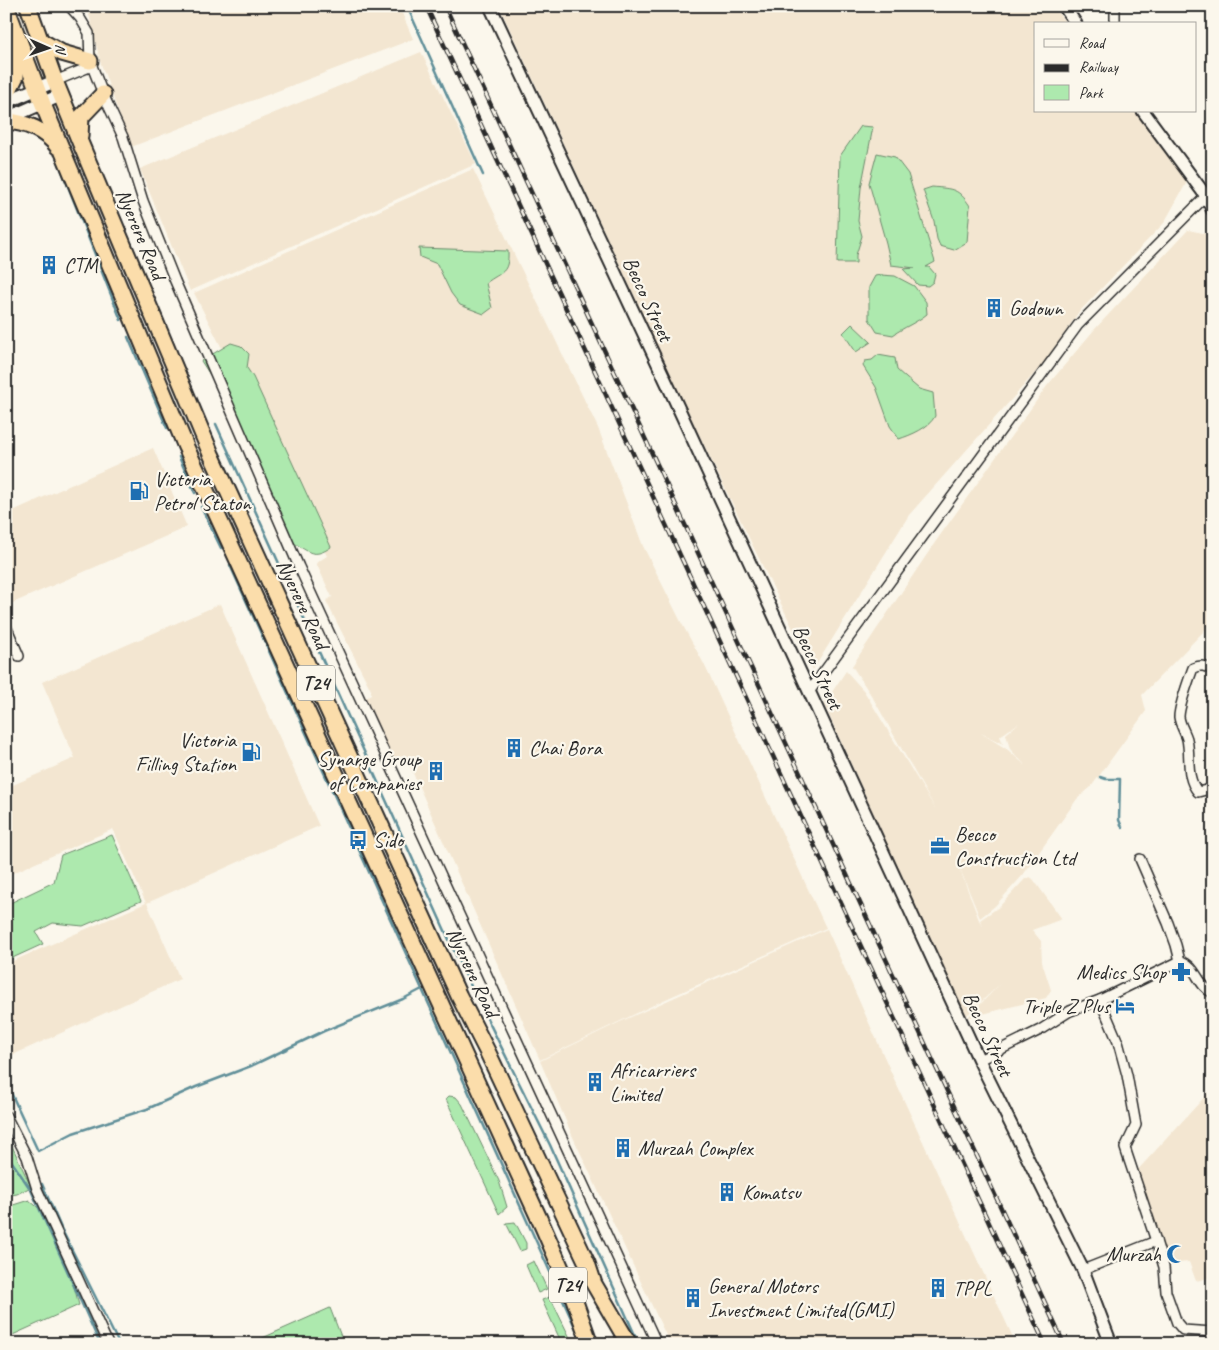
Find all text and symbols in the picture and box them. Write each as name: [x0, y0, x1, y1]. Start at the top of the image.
north arrow: [22, 22, 72, 72]
legend: [1034, 22, 1196, 112]
text: Road: [1079, 34, 1106, 53]
text: N: [52, 44, 69, 55]
text: Railway: [1079, 58, 1120, 77]
text: Park: [1079, 84, 1104, 103]
street label: Nyerere Road: [110, 185, 173, 287]
place label: CTM: [64, 252, 99, 278]
street label: Becco Street: [617, 253, 680, 347]
building icon: CTM: [38, 254, 60, 276]
place label: Godown: [1009, 295, 1064, 321]
building icon: Godown: [983, 297, 1005, 319]
place label: Victoria Petrol Staton: [154, 466, 252, 516]
fuel station icon: Victoria Petrol Staton: [128, 480, 150, 502]
street label: Nyerere Road: [271, 555, 337, 656]
street label: Becco Street: [787, 621, 850, 715]
road number: T24: [297, 666, 335, 700]
place label: Victoria Filling Station: [136, 727, 238, 777]
place label: Chai Bora: [529, 735, 604, 761]
building icon: Chai Bora: [503, 737, 525, 759]
fuel station icon: Victoria Filling Station: [240, 741, 262, 763]
place label: Synarge Group of Companies: [317, 746, 423, 796]
building icon: Synarge Group of Companies: [425, 760, 447, 782]
place label: Becco Construction Ltd: [955, 821, 1078, 871]
place label: Sido: [373, 827, 406, 853]
bus stop icon: Sido: [347, 829, 369, 851]
office icon: Becco Construction Ltd: [929, 835, 951, 857]
street label: Nyerere Road: [441, 923, 507, 1024]
place label: Medics Shop: [1077, 959, 1167, 985]
pharmacy icon: Medics Shop: [1170, 961, 1192, 983]
street label: Becco Street: [957, 988, 1020, 1082]
place label: Triple Z Plus: [1023, 993, 1112, 1019]
hotel icon: Triple Z Plus: [1114, 995, 1136, 1017]
place label: Africarriers Limited: [610, 1057, 697, 1107]
building icon: Africarriers Limited: [584, 1071, 606, 1093]
place label: Murzah Complex: [638, 1135, 754, 1161]
building icon: Murzah Complex: [612, 1137, 634, 1159]
place label: Komatsu: [742, 1179, 802, 1205]
building icon: Komatsu: [716, 1181, 738, 1203]
place label: Murzah: [1106, 1241, 1161, 1267]
mosque icon: Murzah: [1165, 1243, 1187, 1265]
road number: T24: [549, 1268, 587, 1302]
place label: General Motors Investment Limited(GMI): [708, 1273, 895, 1323]
place label: TPPL: [953, 1275, 992, 1301]
building icon: TPPL: [927, 1277, 949, 1299]
building icon: General Motors Investment Limited(GMI): [682, 1287, 704, 1309]

